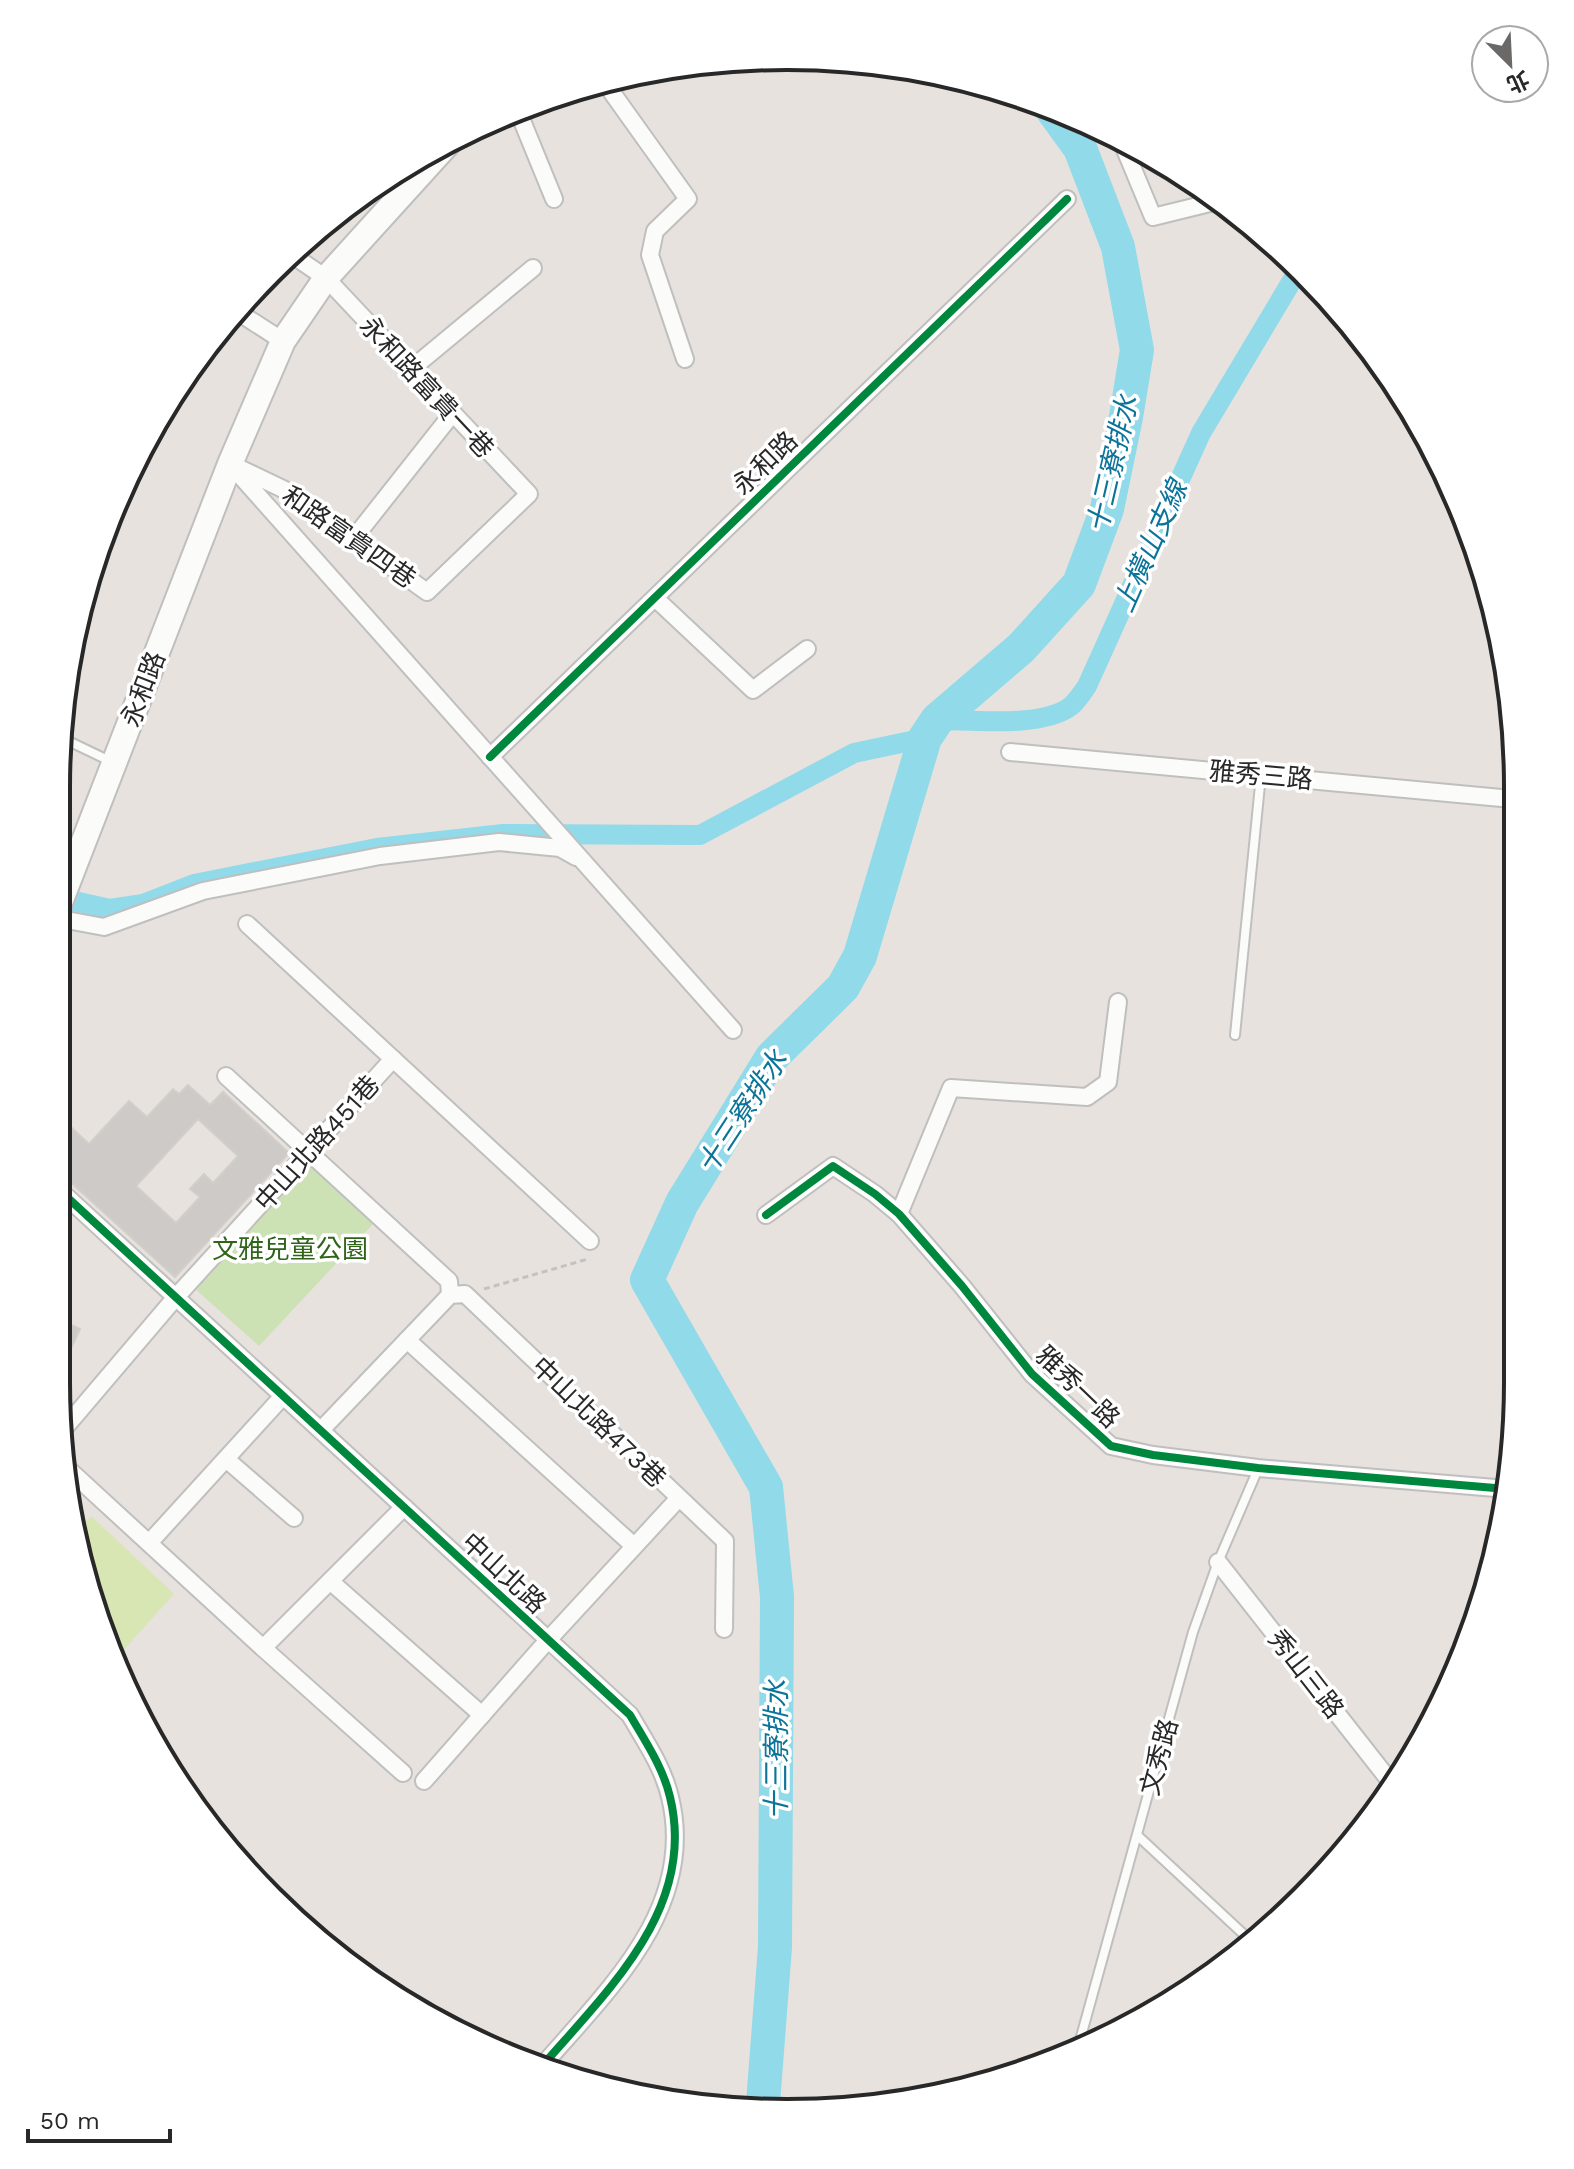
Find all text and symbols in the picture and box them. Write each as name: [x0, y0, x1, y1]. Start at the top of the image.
north arrow: [1470, 24, 1550, 104]
text: 北: [1503, 66, 1533, 98]
street label: 永和路富貴一巷: [354, 310, 500, 464]
water label: 十三寮排水: [1081, 390, 1145, 536]
street label: 永和路: [727, 425, 803, 501]
water label: 上橫山支線: [1107, 473, 1195, 617]
street label: 和路富貴四巷: [276, 480, 422, 594]
street label: 永和路: [115, 647, 171, 731]
street label: 雅秀三路: [1208, 756, 1314, 794]
water label: 十三寮排水: [690, 1043, 795, 1180]
street label: 中山北路451巷: [249, 1069, 385, 1217]
park label: 文雅兒童公園: [212, 1234, 368, 1264]
street label: 雅秀一路: [1030, 1340, 1126, 1434]
street label: 中山北路473巷: [526, 1351, 672, 1493]
street label: 中山北路: [456, 1527, 552, 1619]
street label: 秀山三路: [1262, 1624, 1350, 1724]
water label: 十三寮排水: [760, 1678, 793, 1820]
street label: 文秀路: [1134, 1715, 1184, 1799]
scale bar: [28, 2093, 170, 2143]
text: 50 m: [40, 2107, 100, 2135]

